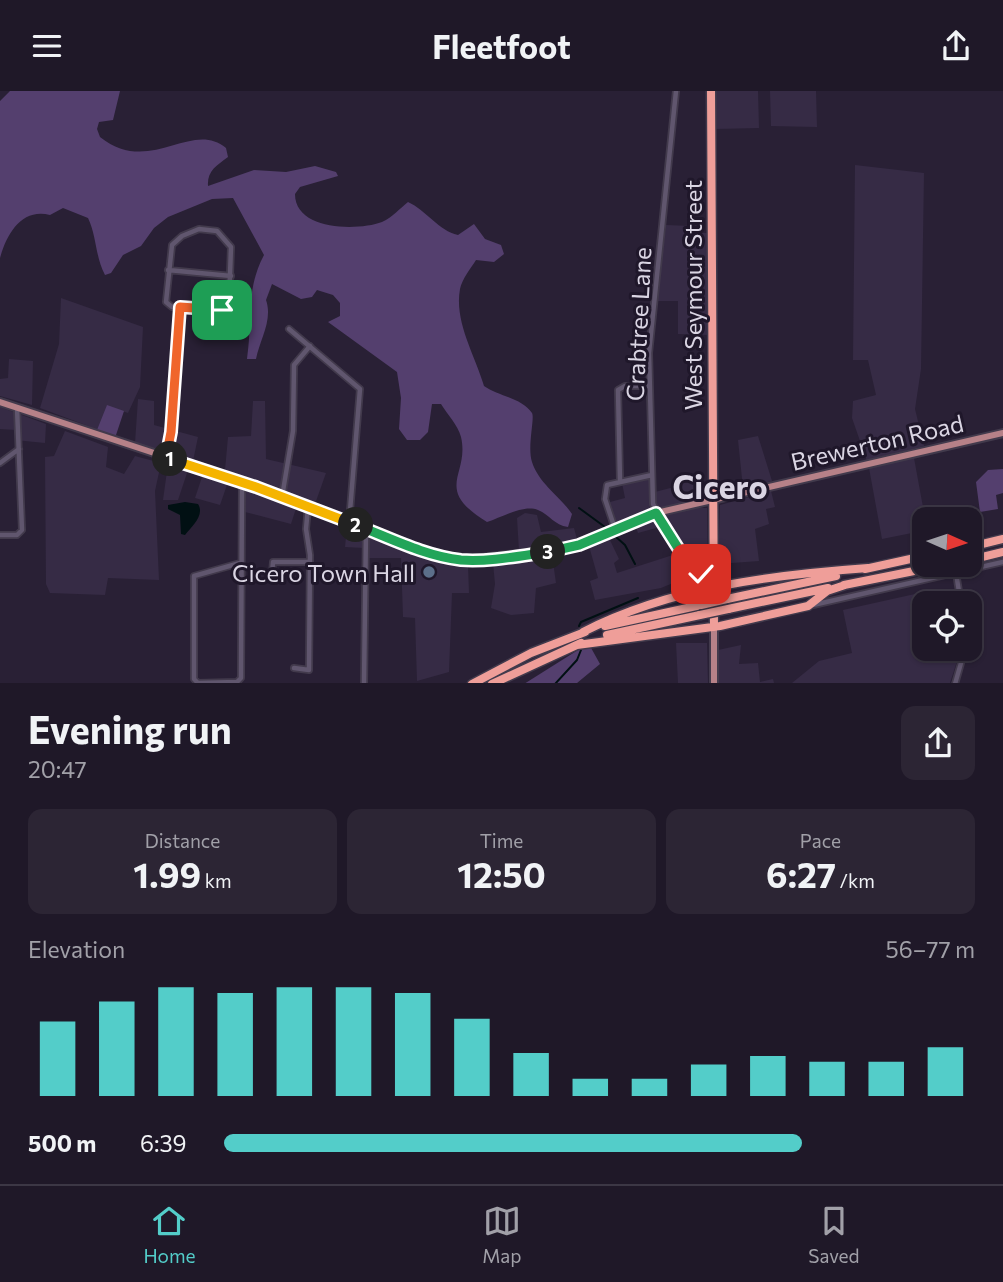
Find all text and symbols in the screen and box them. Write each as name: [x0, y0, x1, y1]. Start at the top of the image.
text: Fleetfoot: [432, 26, 571, 66]
icon: menu: [28, 27, 66, 65]
icon: share: [937, 27, 975, 65]
street label: West Seymour Street: [678, 180, 707, 410]
street label: Crabtree Lane: [619, 246, 657, 402]
pin: [192, 280, 252, 340]
icon: arrive: [203, 291, 241, 329]
street label: Brewerton Road: [788, 408, 966, 476]
pin: 1: [152, 441, 188, 477]
text: 1: [165, 447, 174, 470]
district label: Cicero: [672, 466, 768, 506]
pin: 2: [338, 507, 374, 543]
north arrow: [912, 507, 982, 577]
map controls: [912, 507, 982, 661]
text: 2: [350, 513, 361, 536]
pin: 3: [530, 535, 566, 569]
text: 3: [542, 540, 553, 563]
pin: [671, 544, 731, 604]
icon: check: [682, 555, 720, 593]
place label: Cicero Town Hall: [232, 558, 415, 587]
marker: Cicero Town Hall: [421, 564, 437, 580]
button: locate: [912, 591, 982, 661]
text: Evening run: [28, 705, 232, 752]
button: share: [901, 706, 975, 780]
text: 20:47: [28, 755, 87, 783]
text: Distance: [145, 829, 220, 852]
text: Time: [480, 829, 523, 852]
text: Pace: [800, 829, 841, 852]
text: 1.99: [133, 852, 201, 895]
text: 12:50: [457, 852, 546, 895]
text: 6:27: [766, 852, 836, 895]
text: km: [201, 869, 232, 892]
text: /km: [836, 869, 875, 892]
text: Elevation: [28, 935, 125, 963]
text: 56–77 m: [886, 935, 975, 963]
text: 500 m: [28, 1129, 96, 1157]
text: 6:39: [140, 1129, 186, 1157]
tab: Home: [143, 1202, 196, 1267]
tab: Map: [482, 1202, 522, 1267]
tab: Saved: [808, 1202, 860, 1267]

